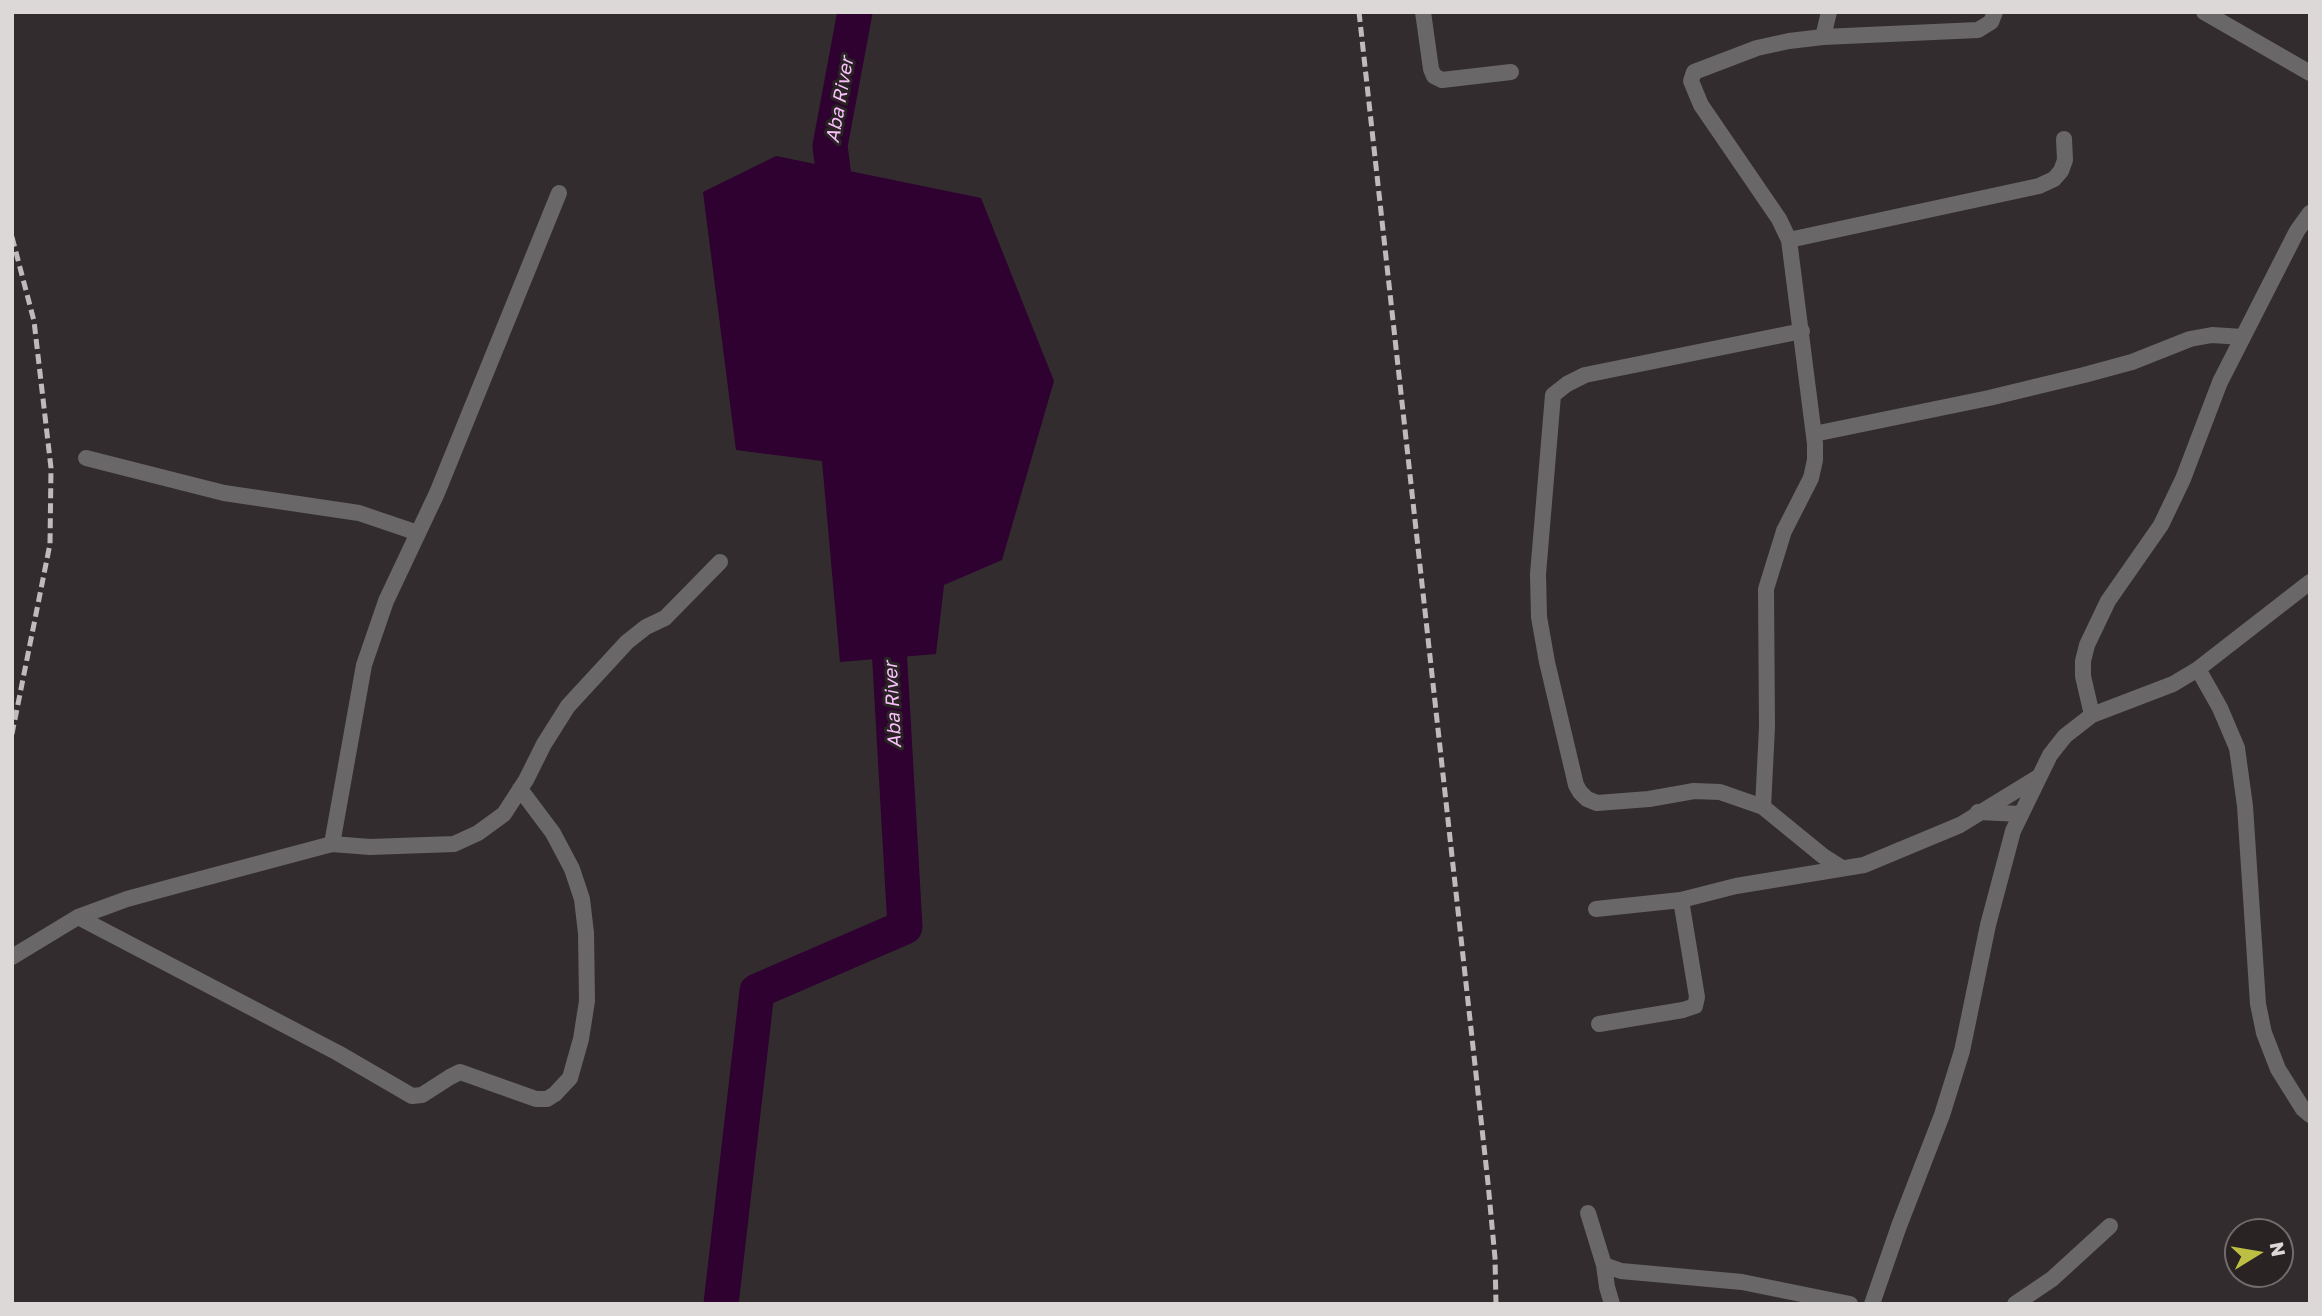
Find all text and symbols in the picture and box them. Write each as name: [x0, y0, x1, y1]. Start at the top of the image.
water label: Aba River: [821, 55, 859, 145]
water label: Aba River: [879, 661, 907, 749]
north arrow: [2224, 1218, 2294, 1288]
text: N: [2265, 1240, 2291, 1259]

